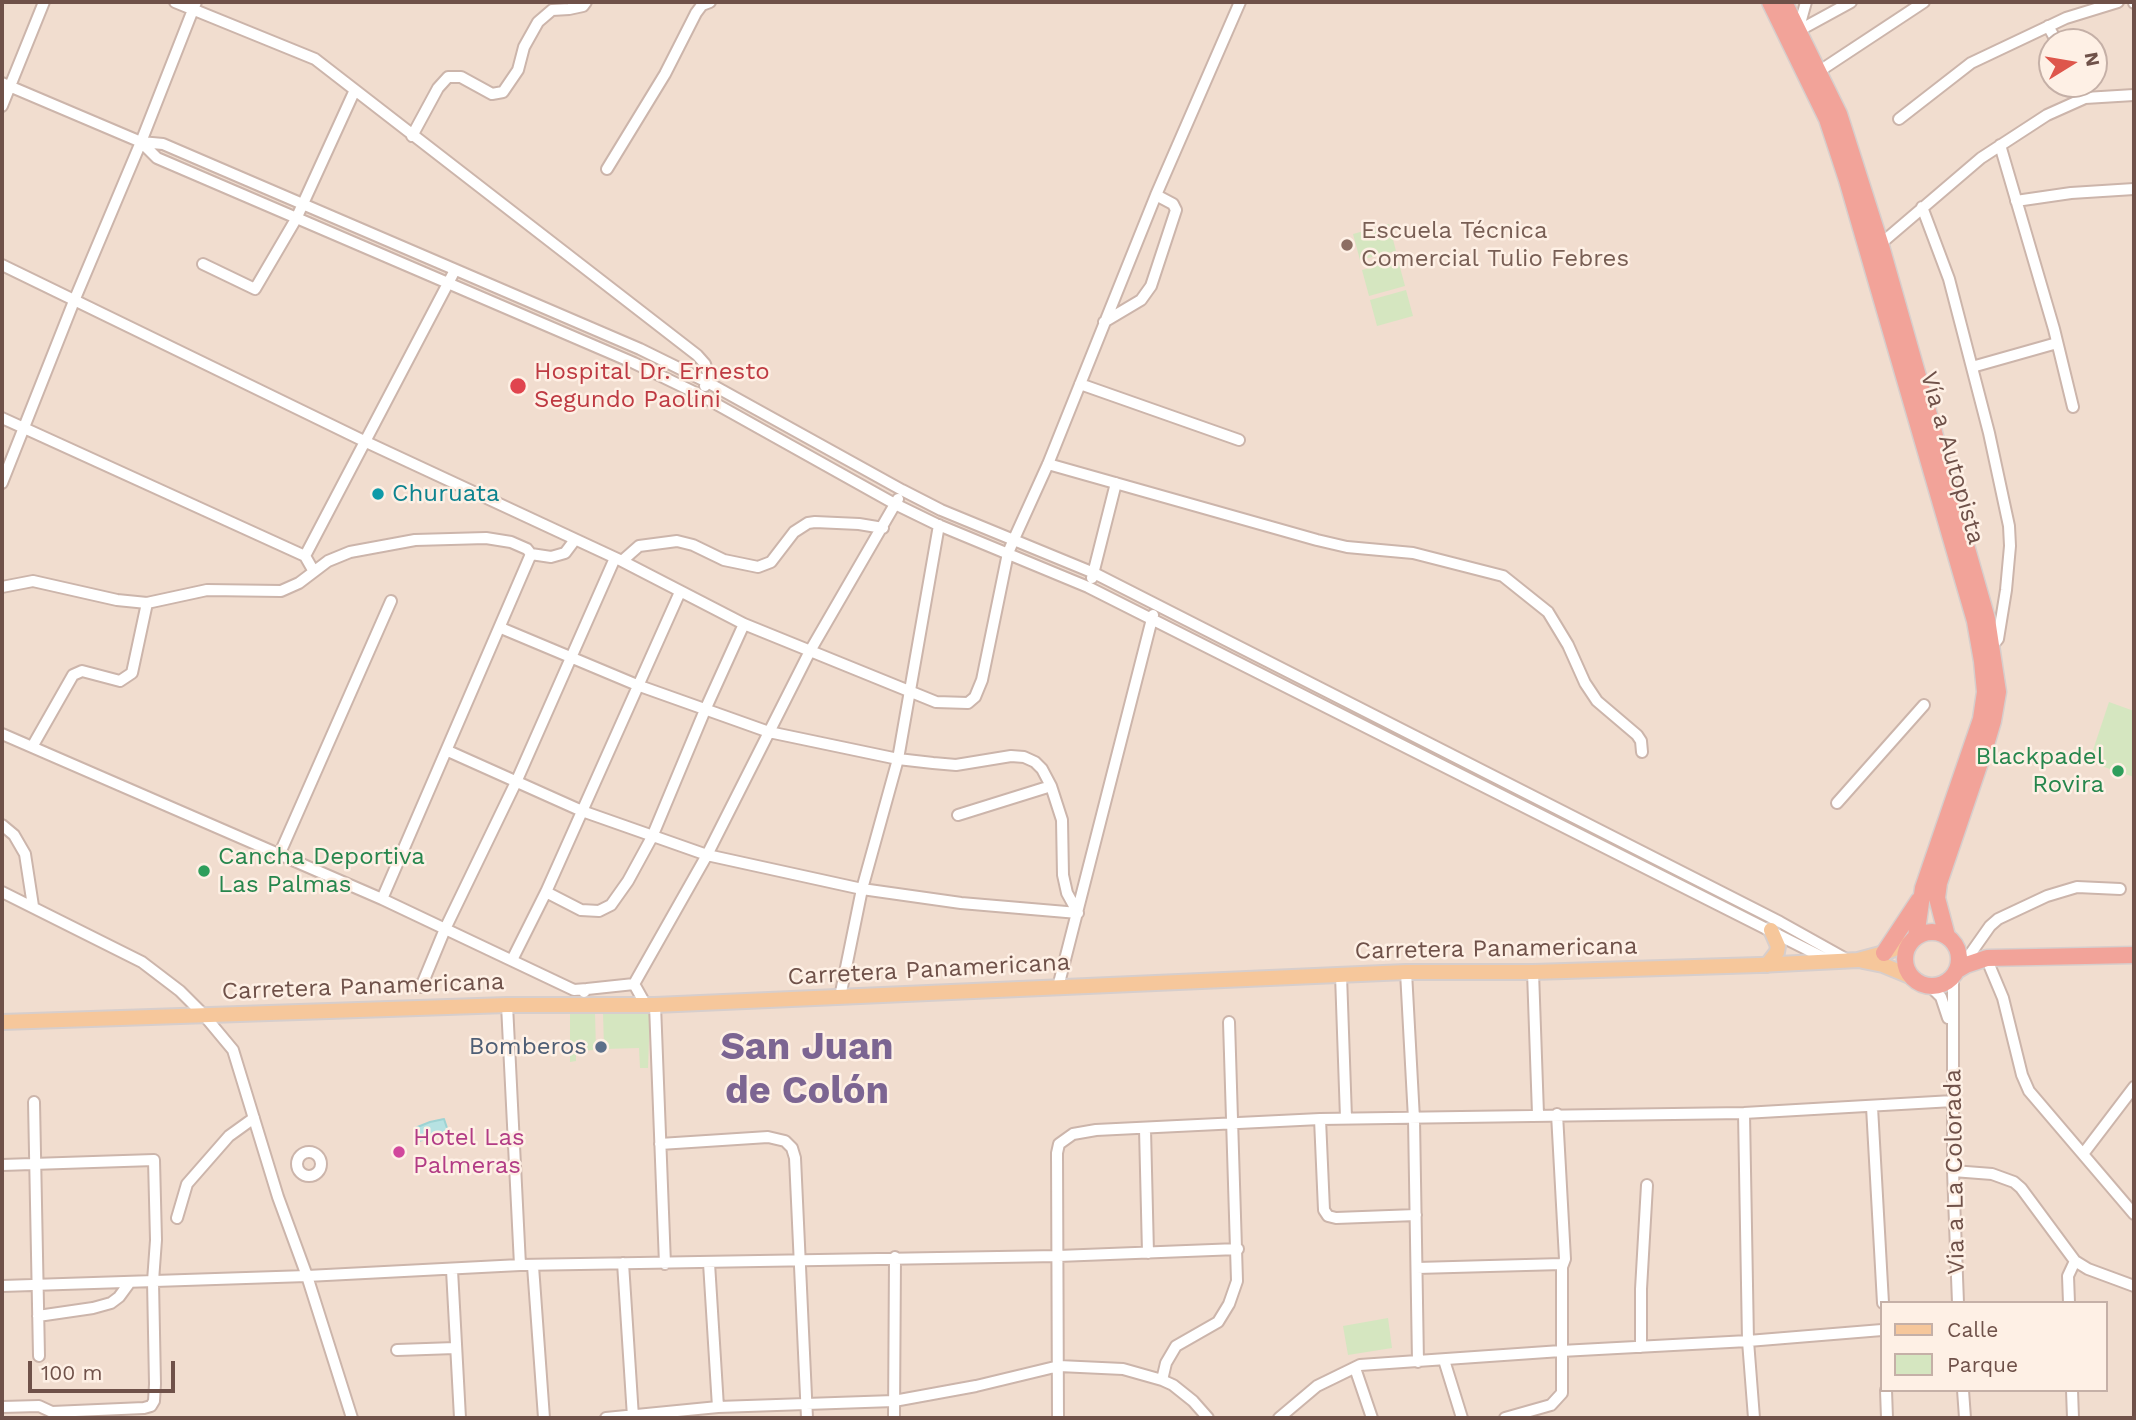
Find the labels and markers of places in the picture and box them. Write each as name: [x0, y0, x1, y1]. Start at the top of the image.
place label: Escuela Técnica Comercial Tulio Febres: [1361, 217, 1629, 273]
marker: Escuela Técnica Comercial Tulio Febres: [1339, 237, 1355, 253]
place label: Hospital Dr. Ernesto Segundo Paolini: [534, 358, 770, 414]
marker: Hospital Dr. Ernesto Segundo Paolini: [508, 376, 528, 396]
place label: Churuata: [392, 480, 499, 508]
marker: Churuata: [370, 486, 386, 502]
place label: Blackpadel Rovira: [1975, 743, 2104, 799]
marker: Blackpadel Rovira: [2110, 763, 2126, 779]
place label: Cancha Deportiva Las Palmas: [218, 843, 425, 899]
marker: Cancha Deportiva Las Palmas: [196, 863, 212, 879]
place label: Bomberos: [469, 1033, 587, 1061]
marker: Bomberos: [593, 1039, 609, 1055]
place label: Hotel Las Palmeras: [413, 1124, 525, 1180]
marker: Hotel Las Palmeras: [391, 1144, 407, 1160]

